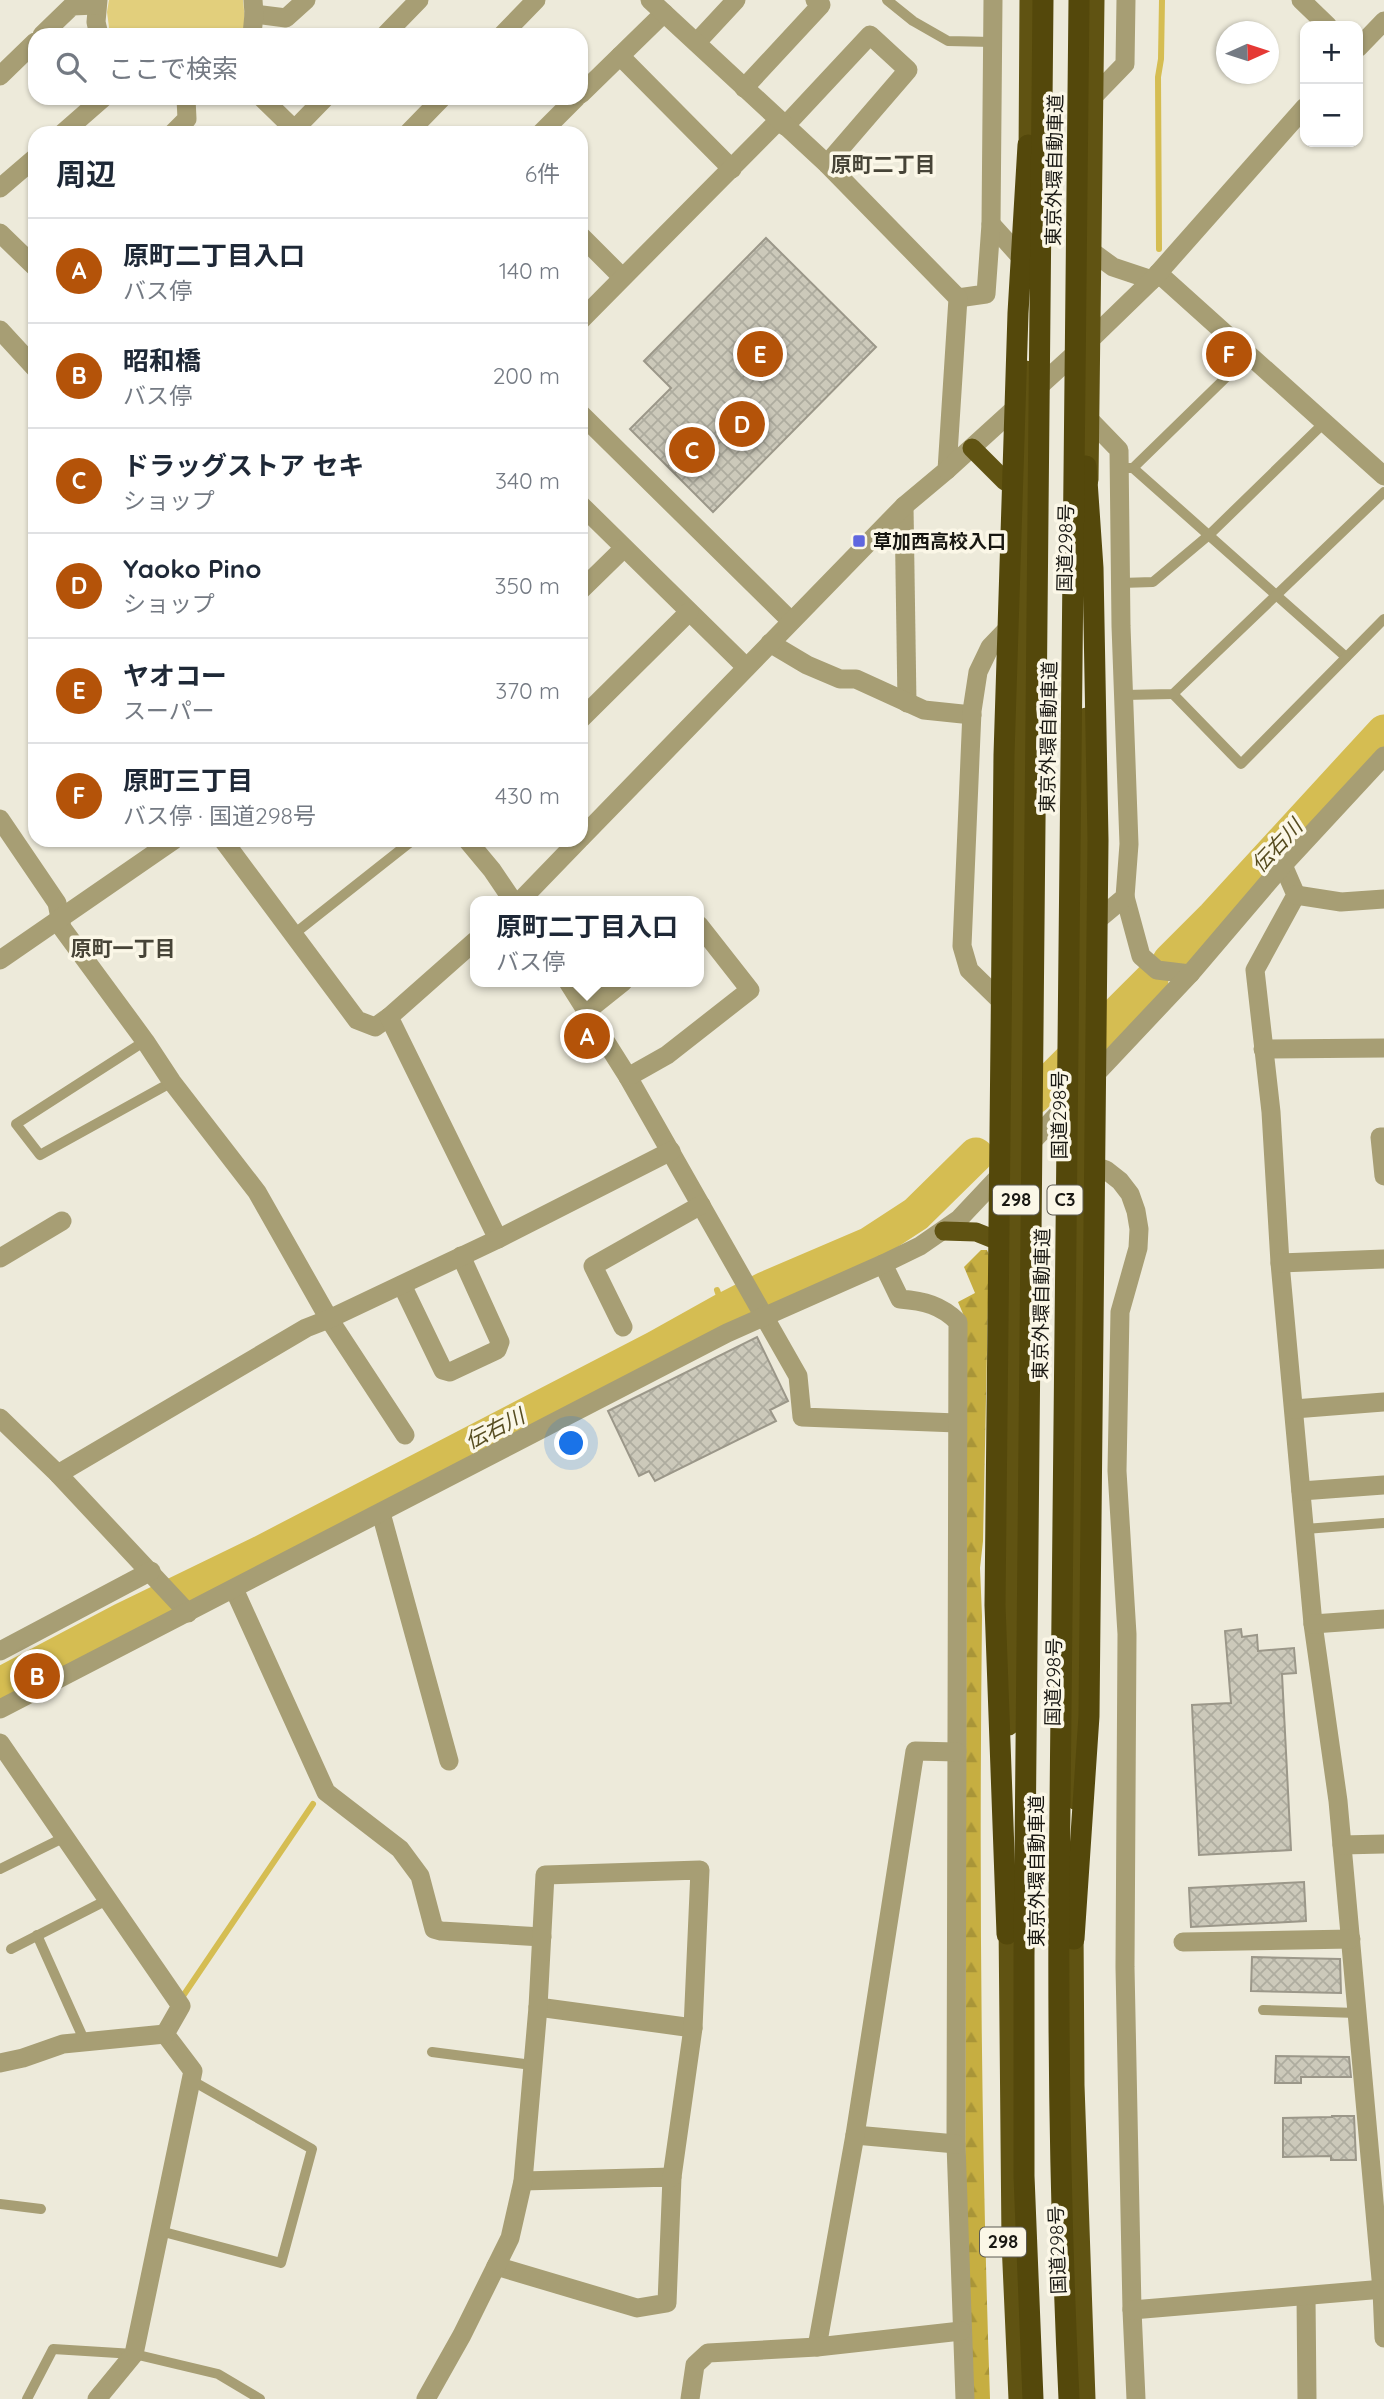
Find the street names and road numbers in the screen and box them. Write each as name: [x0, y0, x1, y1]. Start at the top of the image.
street label: 東京外環自動車道: [1041, 94, 1067, 246]
street label: 国道298号: [1052, 504, 1078, 592]
street label: 東京外環自動車道: [1035, 661, 1061, 813]
street label: 国道298号: [1047, 1071, 1071, 1159]
road number: 298: [993, 1185, 1039, 1214]
road number: C3: [1048, 1185, 1082, 1214]
street label: 東京外環自動車道: [1028, 1228, 1054, 1380]
street label: 国道298号: [1040, 1638, 1066, 1726]
street label: 東京外環自動車道: [1024, 1795, 1048, 1947]
street label: 国道298号: [1043, 2205, 1071, 2295]
road number: 298: [980, 2228, 1026, 2256]

